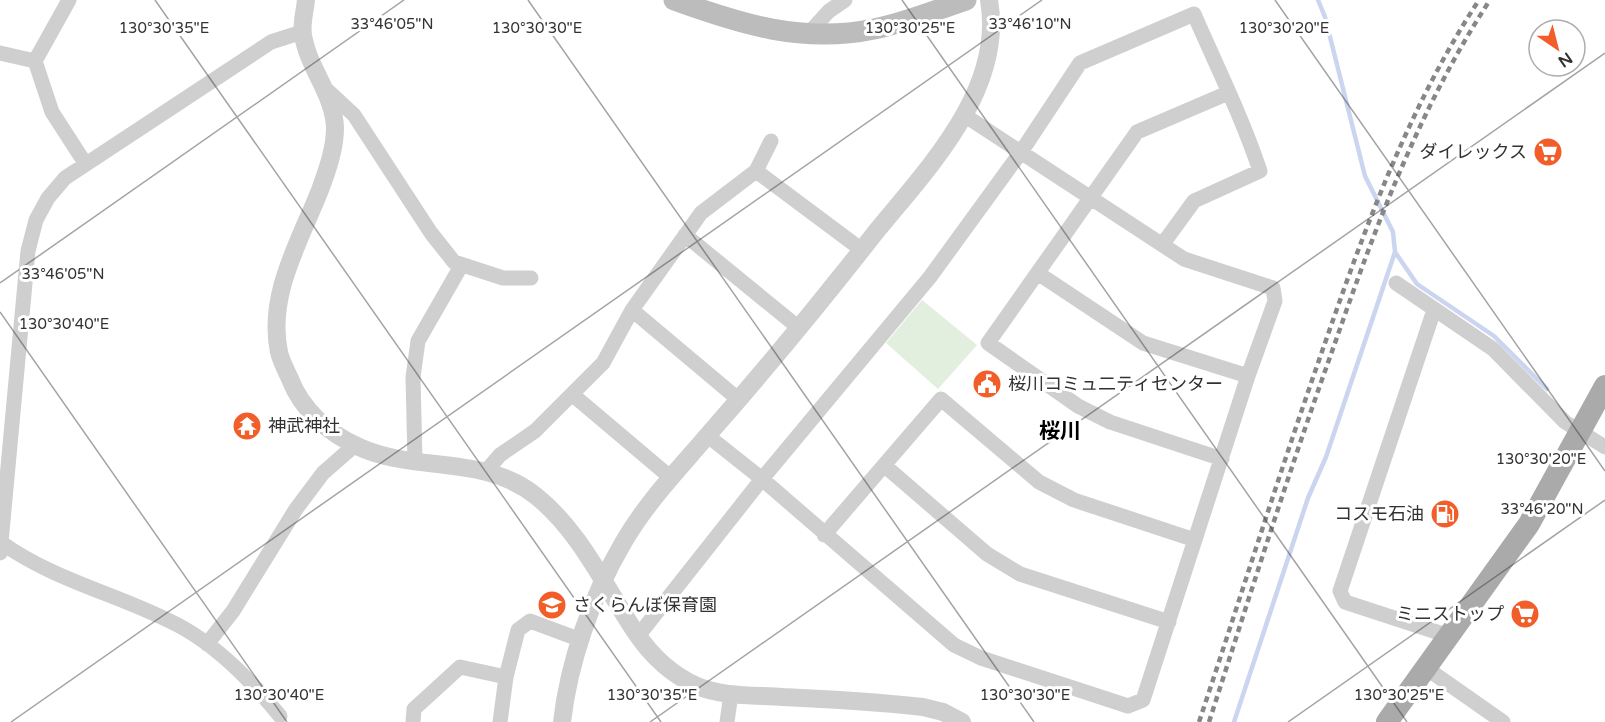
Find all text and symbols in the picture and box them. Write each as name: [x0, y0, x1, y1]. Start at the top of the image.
text: 33°46'05"N: [350, 15, 434, 33]
text: 33°46'10"N: [988, 15, 1072, 33]
north arrow: [1527, 18, 1587, 78]
text: 130°30'35"E: [119, 19, 209, 37]
text: 130°30'30"E: [492, 19, 582, 37]
text: 130°30'25"E: [865, 19, 955, 37]
text: 130°30'20"E: [1239, 19, 1329, 37]
text: N: [1554, 48, 1576, 71]
supermarket icon: ダイレックス: [1532, 136, 1564, 168]
place label: ダイレックス: [1420, 141, 1527, 163]
text: 33°46'05"N: [21, 265, 105, 283]
text: 130°30'40"E: [19, 315, 109, 333]
public building icon: 桜川コミュ二ティセンター: [971, 368, 1003, 400]
place label: 桜川コミュ二ティセンター: [1008, 373, 1223, 395]
temple icon: 神武神社: [231, 410, 263, 442]
place label: 神武神社: [268, 415, 340, 437]
district label: 桜川: [1039, 419, 1081, 444]
text: 130°30'20"E: [1496, 450, 1586, 468]
fuel station icon: コスモ石油: [1429, 498, 1461, 530]
text: 33°46'20"N: [1500, 500, 1584, 518]
place label: コスモ石油: [1334, 503, 1424, 525]
school or university icon: さくらんぼ保育園: [536, 589, 568, 621]
place label: さくらんぼ保育園: [573, 594, 717, 616]
supermarket icon: ミニストップ: [1509, 598, 1541, 630]
place label: ミニストップ: [1396, 603, 1504, 625]
text: 130°30'40"E: [234, 686, 324, 704]
text: 130°30'35"E: [607, 686, 697, 704]
text: 130°30'30"E: [980, 686, 1070, 704]
text: 130°30'25"E: [1354, 686, 1444, 704]

